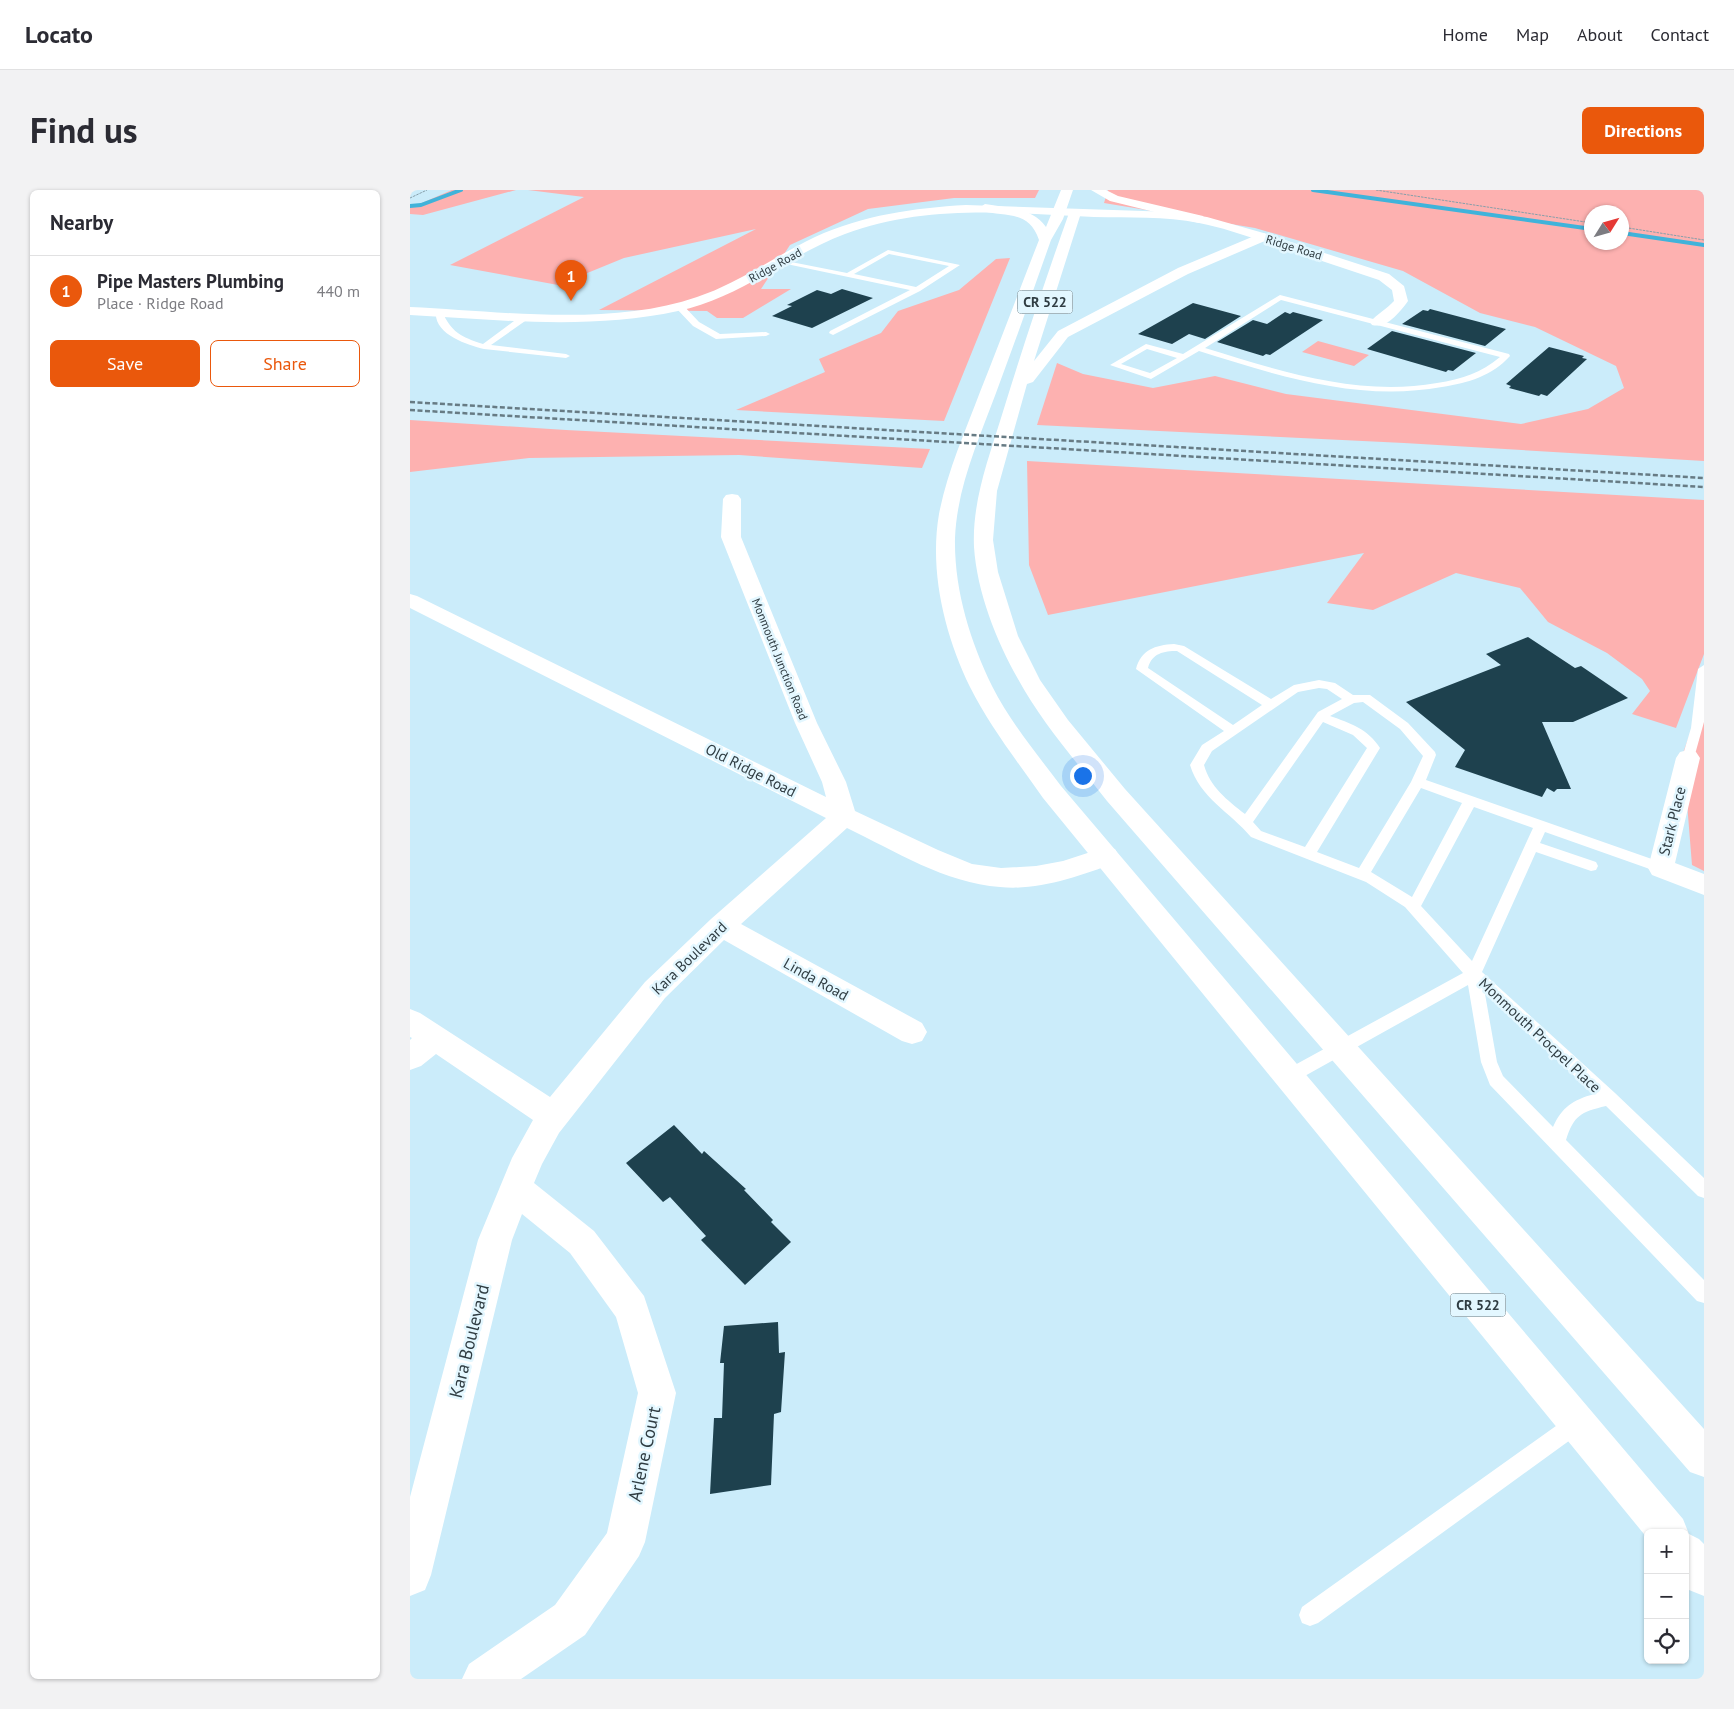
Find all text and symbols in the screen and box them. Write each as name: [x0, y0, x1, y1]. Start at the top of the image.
text: Locato: [25, 19, 93, 50]
text: Home: [1442, 23, 1488, 46]
text: Map: [1516, 23, 1549, 46]
text: About: [1577, 23, 1623, 46]
text: Contact: [1651, 23, 1709, 46]
text: Find us: [30, 107, 138, 153]
button: Directions: [1582, 107, 1704, 154]
north arrow: [1584, 205, 1629, 250]
text: Nearby: [50, 209, 113, 236]
street label: Ridge Road: [1264, 231, 1324, 263]
street label: Ridge Road: [746, 244, 804, 286]
pin: 1: [555, 260, 587, 301]
text: Pipe Masters Plumbing: [97, 269, 284, 293]
text: 1: [61, 281, 71, 301]
text: 440 m: [317, 281, 360, 301]
road number: CR 522: [1018, 290, 1072, 314]
text: Place · Ridge Road: [97, 293, 224, 313]
button: Save: [50, 340, 200, 387]
button: Share: [210, 340, 360, 387]
street label: Monmouth Junction Road: [749, 596, 811, 722]
street label: Old Ridge Road: [703, 739, 799, 801]
your location: [1070, 763, 1096, 789]
street label: Stark Place: [1654, 784, 1690, 858]
street label: Kara Boulevard: [647, 917, 731, 999]
street label: Linda Road: [780, 953, 852, 1005]
street label: Monmouth Procpel Place: [1475, 974, 1605, 1096]
street label: Kara Boulevard: [444, 1282, 494, 1400]
road number: CR 522: [1450, 1294, 1506, 1316]
street label: Arlene Court: [623, 1404, 665, 1504]
map controls: [1644, 1529, 1689, 1664]
button: +: [1644, 1529, 1689, 1574]
button: −: [1644, 1574, 1689, 1619]
button: locate: [1644, 1619, 1689, 1664]

